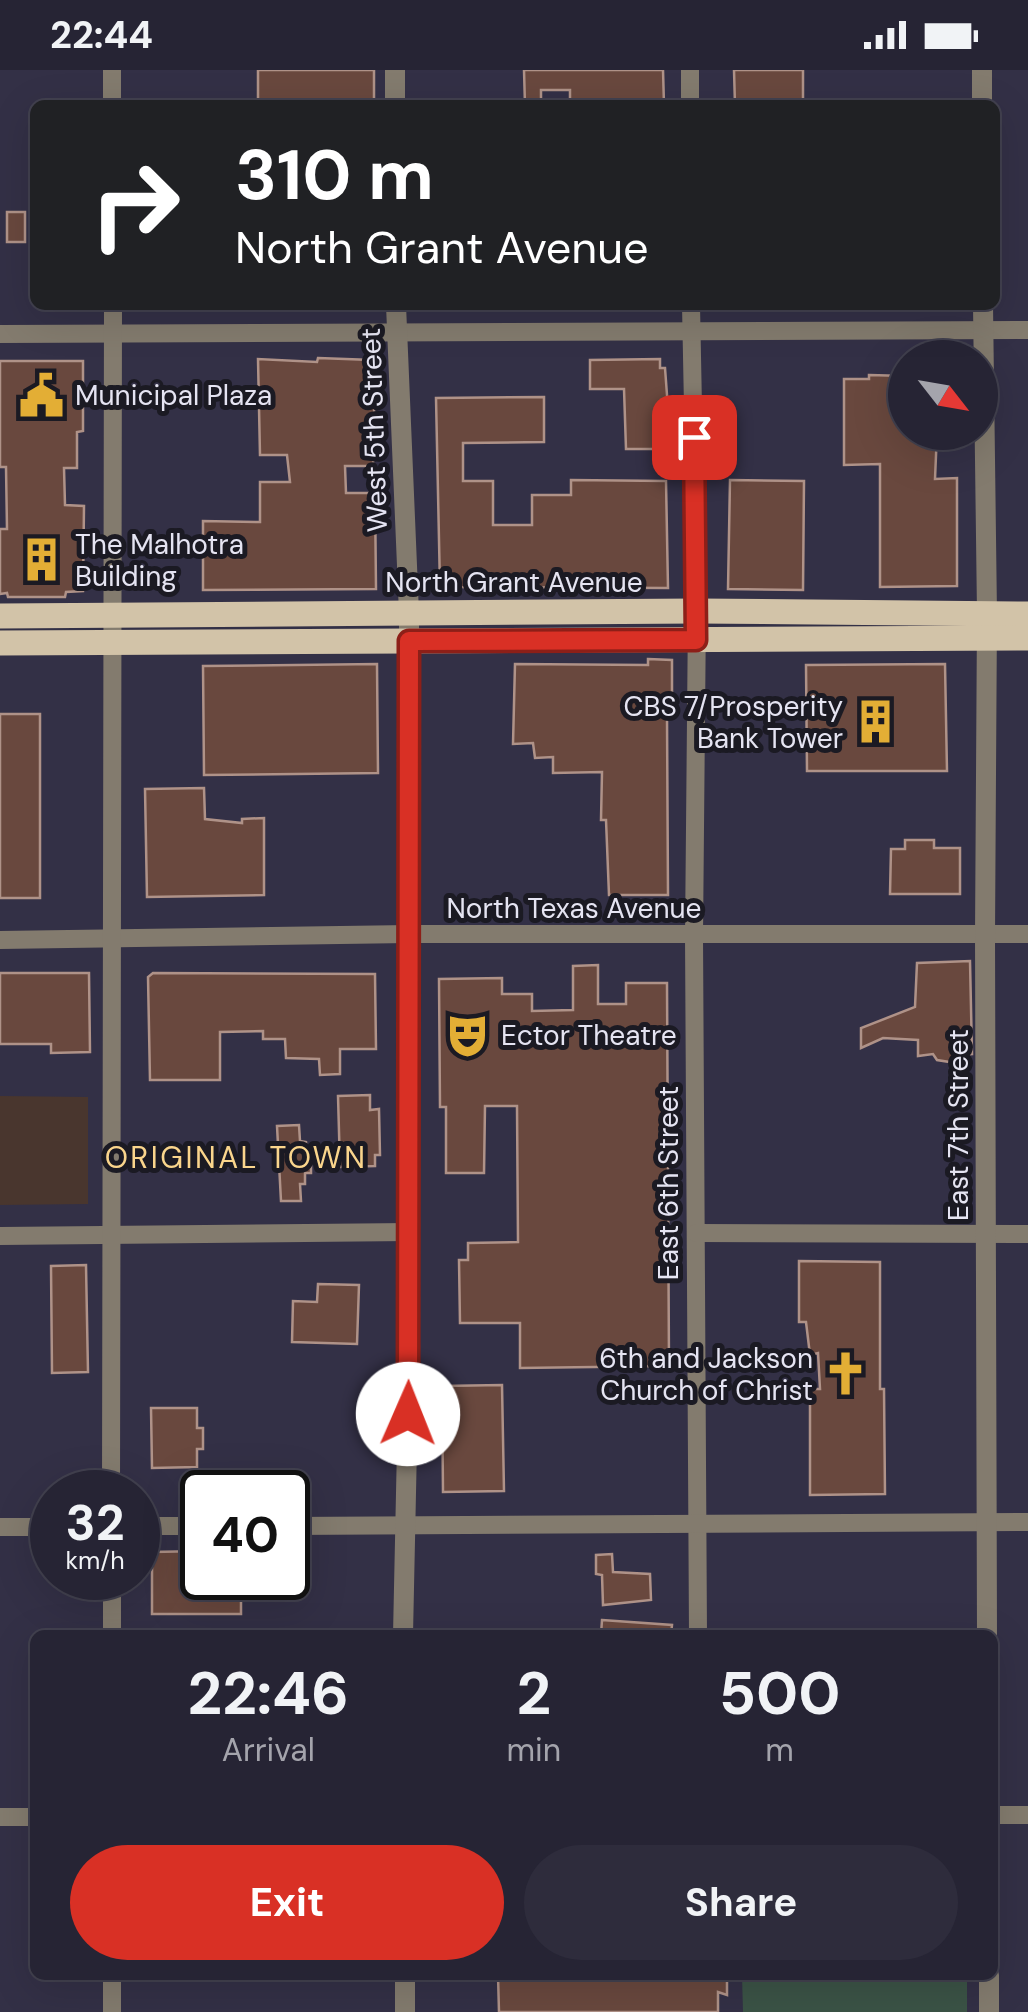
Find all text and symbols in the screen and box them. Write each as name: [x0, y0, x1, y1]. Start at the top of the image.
text: 22:44: [50, 10, 153, 60]
text: 310 m: [235, 130, 434, 221]
icon: right: [70, 140, 200, 270]
text: North Grant Avenue: [235, 218, 649, 277]
street label: West 5th Street: [352, 327, 396, 533]
north arrow: [888, 340, 998, 450]
map controls: [888, 340, 998, 450]
public building icon: Municipal Plaza: [18, 371, 66, 419]
place label: Municipal Plaza: [75, 377, 272, 414]
pin: [652, 395, 737, 480]
icon: arrive: [667, 410, 722, 465]
place label: The Malhotra Building: [75, 526, 244, 595]
building icon: The Malhotra Building: [18, 536, 66, 584]
street label: North Grant Avenue: [385, 564, 643, 601]
place label: CBS 7/Prosperity Bank Tower: [623, 688, 843, 757]
building icon: CBS 7/Prosperity Bank Tower: [852, 698, 900, 746]
street label: North Texas Avenue: [447, 890, 701, 927]
theatre icon: Ector Theatre: [444, 1011, 492, 1059]
place label: Ector Theatre: [501, 1017, 677, 1054]
street label: East 7th Street: [940, 1029, 977, 1221]
street label: East 6th Street: [650, 1086, 687, 1280]
district label: ORIGINAL TOWN: [105, 1138, 367, 1177]
place label: 6th and Jackson Church of Christ: [599, 1340, 813, 1409]
church icon: 6th and Jackson Church of Christ: [822, 1350, 870, 1398]
position arrow: [356, 1362, 460, 1466]
speed limit sign: 40: [180, 1470, 310, 1600]
text: 32: [66, 1490, 125, 1556]
text: km/h: [65, 1544, 125, 1577]
text: 22:46: [188, 1654, 349, 1733]
text: 2: [517, 1654, 551, 1733]
text: 500: [719, 1654, 840, 1733]
text: Arrival: [222, 1729, 315, 1771]
text: min: [507, 1729, 561, 1771]
text: m: [765, 1729, 794, 1771]
button: Exit: [70, 1845, 504, 1960]
button: Share: [524, 1845, 958, 1960]

